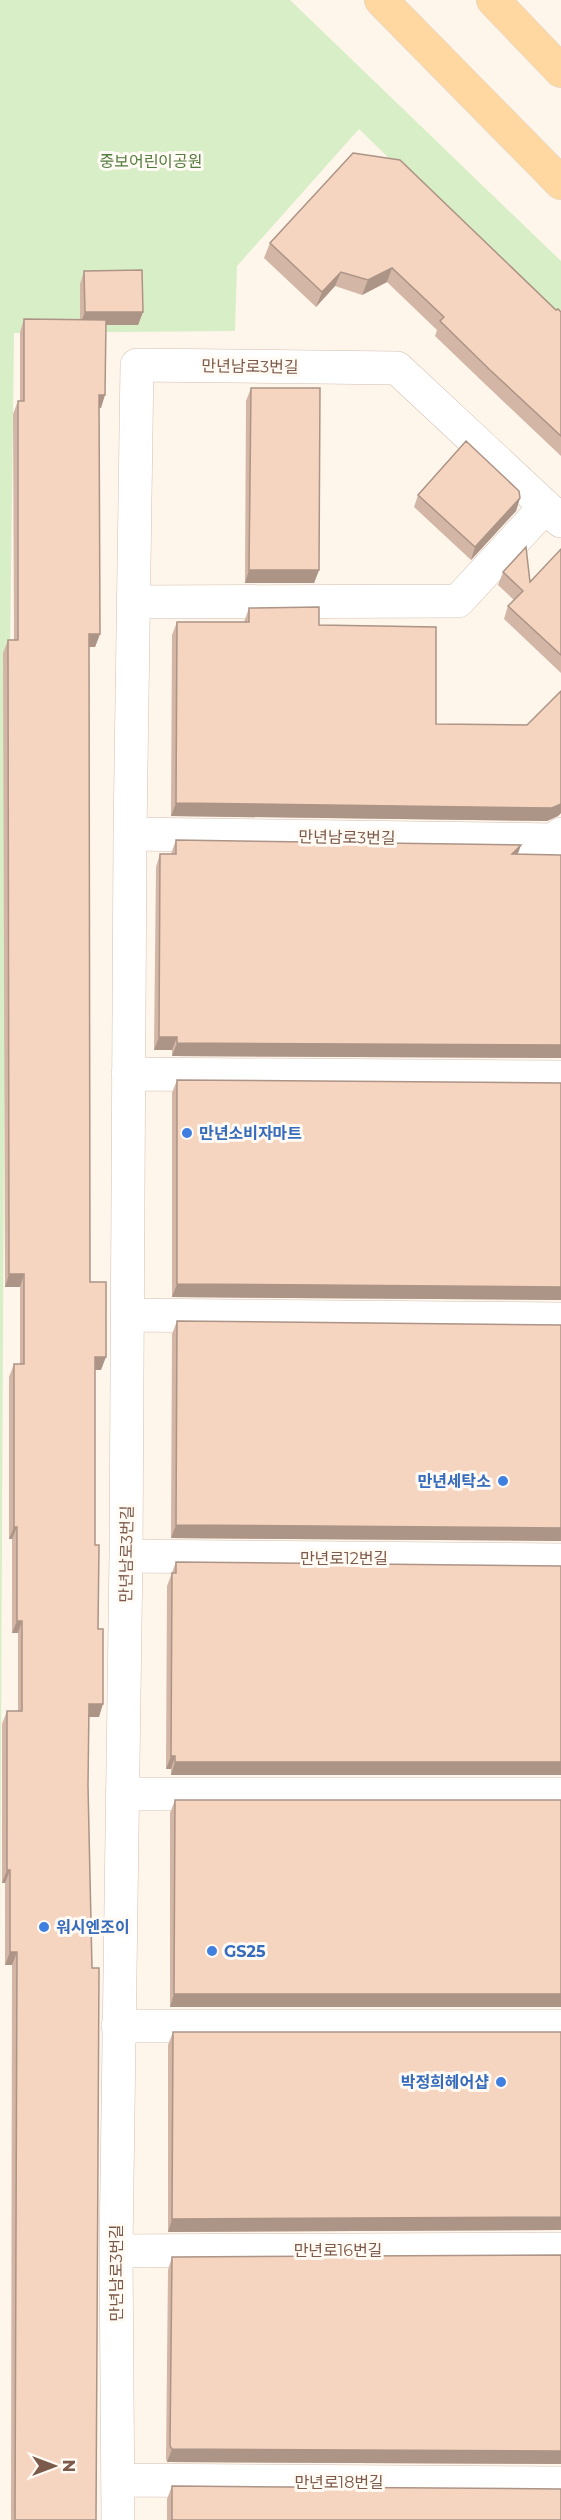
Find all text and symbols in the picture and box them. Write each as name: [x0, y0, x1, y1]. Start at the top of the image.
park label: 중보어린이공원: [99, 152, 203, 171]
street label: 만년남로3번길: [201, 356, 299, 377]
street label: 만년남로3번길: [298, 827, 396, 848]
place label: 만년소비자마트: [199, 1124, 302, 1143]
marker: 만년소비자마트: [180, 1126, 194, 1140]
place label: 만년세탁소: [417, 1472, 491, 1491]
marker: 만년세탁소: [496, 1474, 510, 1488]
street label: 만년남로3번길: [116, 1505, 137, 1603]
street label: 만년로12번길: [300, 1549, 388, 1568]
place label: 워시엔조이: [56, 1918, 130, 1937]
marker: 워시엔조이: [37, 1920, 51, 1934]
place label: GS25: [224, 1942, 266, 1961]
marker: GS25: [205, 1944, 219, 1958]
place label: 박정희헤어샵: [401, 2073, 489, 2092]
marker: 박정희헤어샵: [494, 2075, 508, 2089]
street label: 만년남로3번길: [107, 2224, 126, 2322]
street label: 만년로16번길: [293, 2241, 383, 2260]
north arrow: [24, 2436, 84, 2496]
text: N: [59, 2460, 78, 2472]
street label: 만년로18번길: [294, 2473, 384, 2492]

